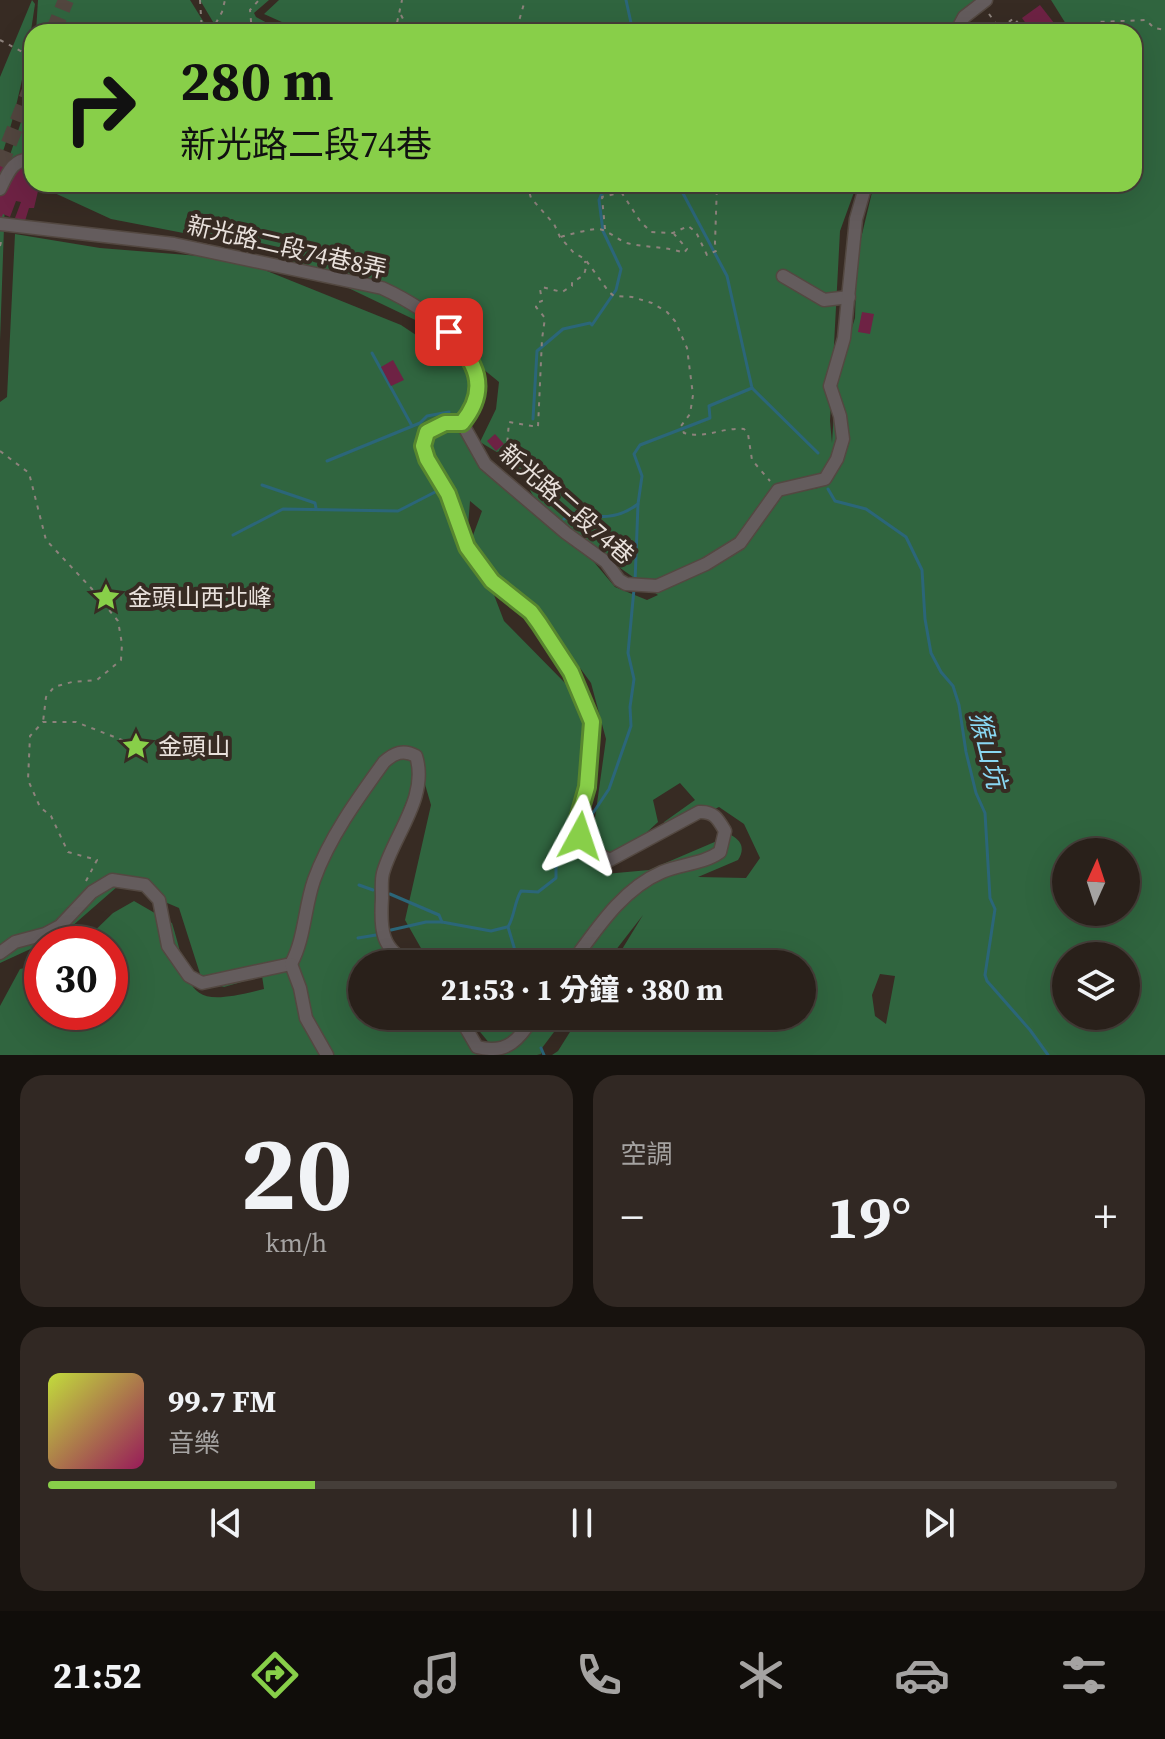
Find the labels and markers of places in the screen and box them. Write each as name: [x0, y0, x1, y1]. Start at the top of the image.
pin: [415, 298, 483, 366]
place label: 金頭山西北峰: [128, 581, 272, 614]
place icon: 金頭山西北峰: [91, 582, 121, 612]
place label: 金頭山: [158, 730, 230, 763]
place icon: 金頭山: [121, 731, 151, 761]

